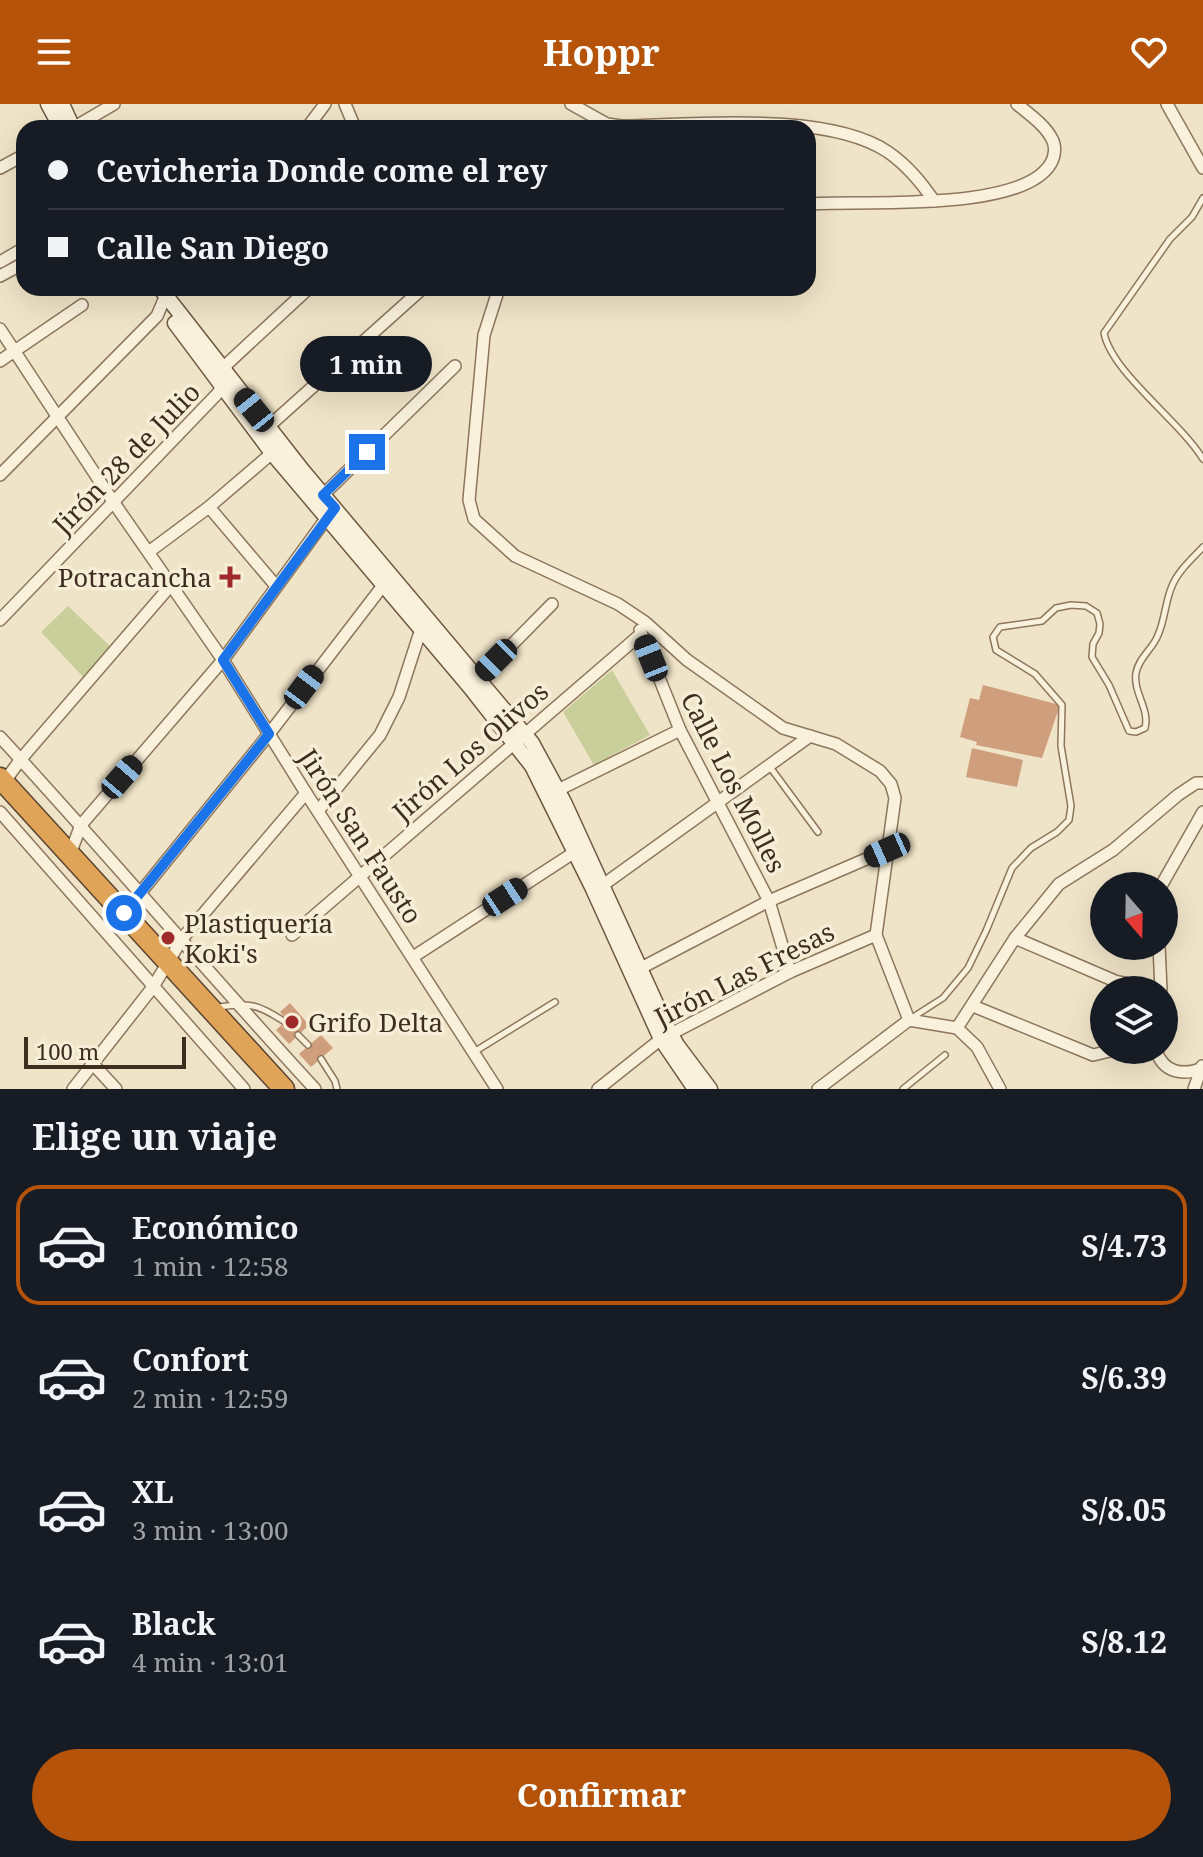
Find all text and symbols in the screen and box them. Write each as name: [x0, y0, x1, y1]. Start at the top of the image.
text: Hoppr: [543, 28, 660, 77]
icon: menu: [32, 30, 76, 74]
icon: heart: [1127, 30, 1171, 74]
text: Cevicheria Donde come el rey: [96, 150, 547, 191]
text: Calle San Diego: [96, 227, 329, 268]
callout: 1 min: [301, 336, 433, 392]
text: 1 min: [329, 346, 403, 382]
street label: Jirón 28 de Julio: [44, 374, 208, 542]
car: [230, 384, 278, 436]
route end: [349, 434, 385, 470]
place label: Potracancha: [58, 559, 212, 595]
marker: Potracancha: [219, 566, 241, 588]
car: [631, 631, 671, 685]
car: [471, 635, 521, 685]
car: [280, 661, 328, 713]
street label: Jirón Los Olivos: [384, 673, 556, 829]
street label: Calle Los Molles: [673, 686, 795, 878]
street label: Jirón San Fausto: [290, 741, 431, 931]
car: [97, 751, 147, 803]
car: [860, 829, 914, 871]
north arrow: [1090, 872, 1178, 960]
map controls: [1090, 872, 1178, 1064]
car: [478, 874, 532, 920]
route start: [106, 895, 142, 931]
place label: Plastiquería Koki's: [184, 905, 333, 971]
street label: Jirón Las Fresas: [647, 913, 840, 1035]
marker: Plastiquería Koki's: [159, 929, 177, 947]
button: layers: [1090, 976, 1178, 1064]
place label: Grifo Delta: [308, 1004, 443, 1040]
marker: Grifo Delta: [283, 1013, 301, 1031]
scale bar: [24, 1033, 186, 1069]
text: 100 m: [36, 1036, 99, 1066]
text: Elige un viaje: [32, 1112, 277, 1161]
text: Económico: [132, 1207, 299, 1248]
icon: car: [36, 1209, 108, 1281]
text: S/4.73: [1081, 1225, 1167, 1266]
text: 1 min · 12:58: [132, 1248, 289, 1284]
text: Confort: [132, 1339, 249, 1380]
icon: car: [36, 1341, 108, 1413]
text: S/6.39: [1081, 1357, 1167, 1398]
text: 2 min · 12:59: [132, 1380, 289, 1416]
text: XL: [132, 1471, 174, 1512]
icon: car: [36, 1473, 108, 1545]
text: S/8.05: [1081, 1489, 1167, 1530]
text: 3 min · 13:00: [132, 1512, 289, 1548]
text: Black: [132, 1603, 216, 1644]
icon: car: [36, 1605, 108, 1677]
text: S/8.12: [1081, 1621, 1167, 1662]
text: 4 min · 13:01: [132, 1644, 289, 1680]
button: Confirmar: [32, 1749, 1171, 1841]

